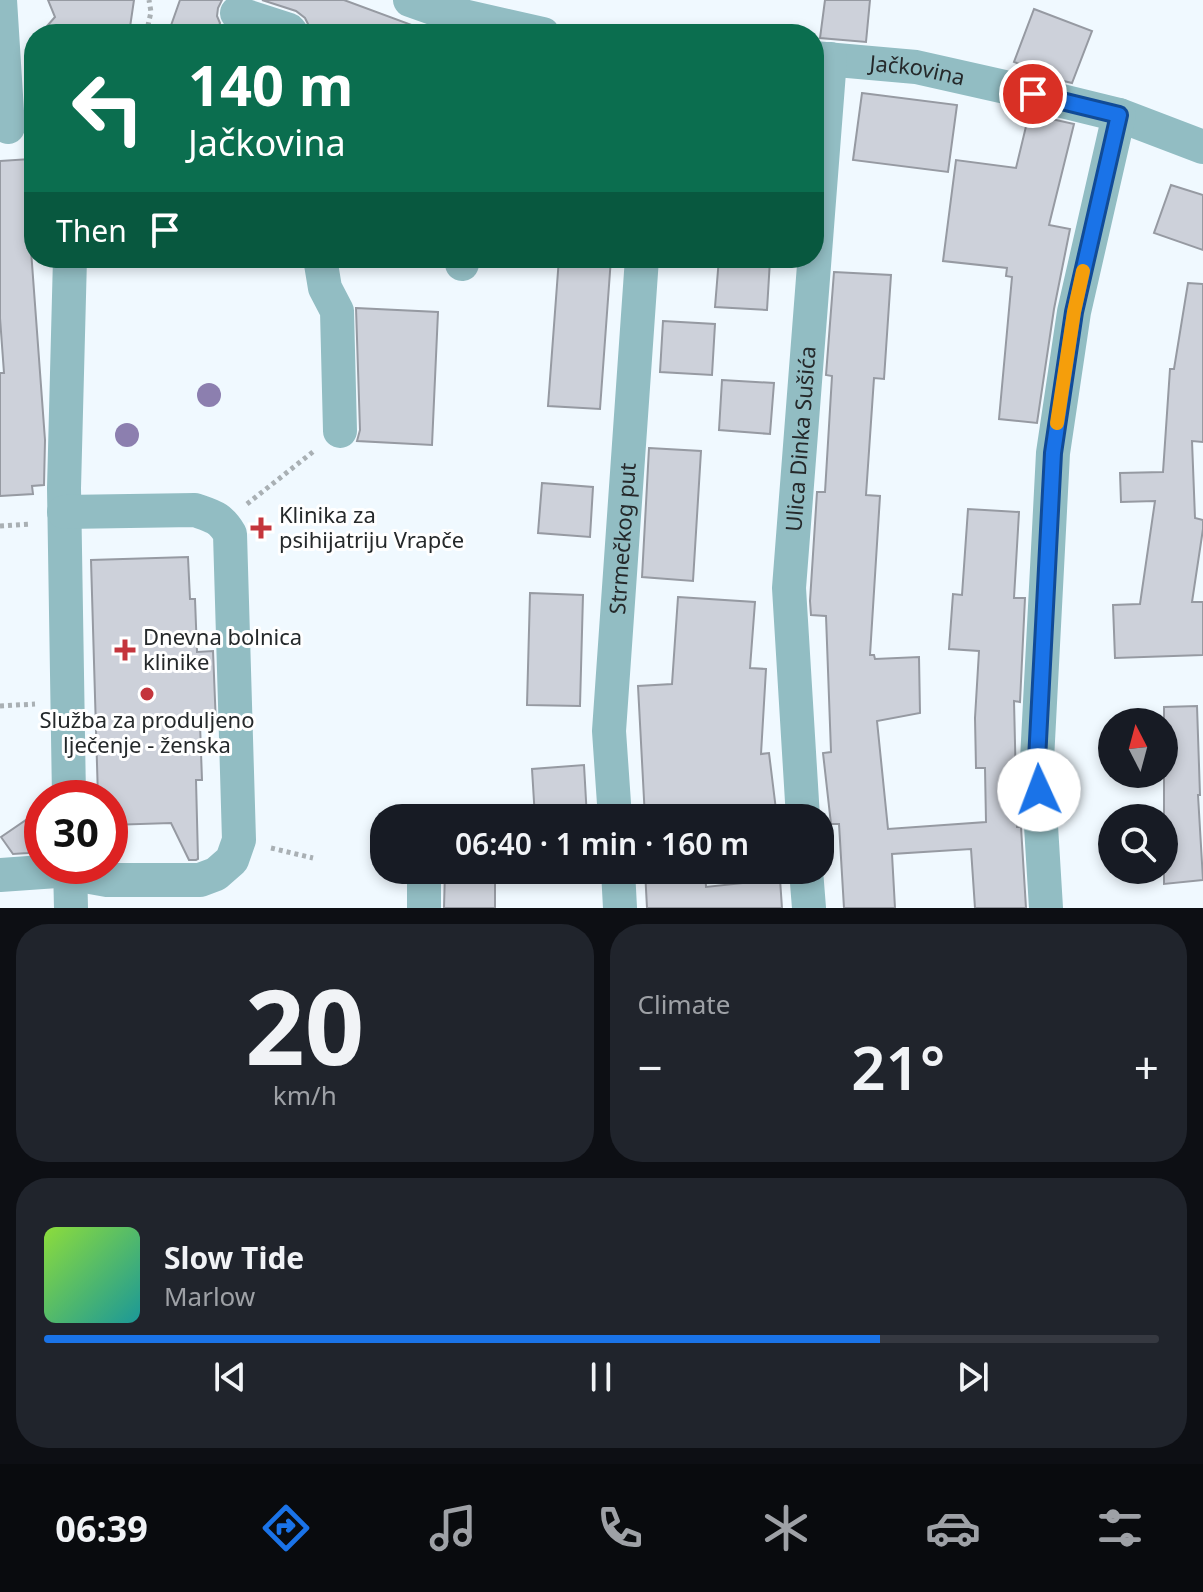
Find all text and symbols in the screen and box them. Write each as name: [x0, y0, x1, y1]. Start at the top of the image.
text: 140 m: [188, 46, 353, 122]
street label: Jačkovina: [866, 47, 968, 92]
icon: left: [56, 56, 160, 160]
pin: [999, 60, 1067, 128]
icon: arrive: [1011, 72, 1055, 116]
text: Jačkovina: [188, 118, 346, 167]
icon: arrive: [143, 208, 187, 252]
text: Then: [56, 210, 127, 251]
street label: Ulica Dinka Sušića: [777, 345, 822, 533]
street label: Strmečkog put: [601, 462, 642, 616]
place label: Klinika za psihijatriju Vrapče: [279, 499, 464, 554]
marker: Klinika za psihijatriju Vrapče: [250, 517, 272, 539]
place label: Dnevna bolnica klinike: [143, 621, 302, 676]
marker: Dnevna bolnica klinike: [114, 639, 136, 661]
marker: Služba za produljeno lječenje - ženska: [138, 685, 156, 703]
place label: Služba za produljeno lječenje - ženska: [40, 704, 254, 759]
north arrow: [1098, 708, 1178, 788]
map controls: [1098, 708, 1178, 884]
position arrow: [997, 748, 1081, 832]
speed limit sign: 30: [24, 780, 128, 884]
button: search: [1098, 804, 1178, 884]
text: 06:40 · 1 min · 160 m: [455, 823, 749, 864]
text: 20: [245, 954, 364, 1095]
text: Climate: [638, 986, 730, 1022]
text: 21°: [851, 1026, 945, 1108]
text: −: [638, 1037, 663, 1097]
text: +: [1134, 1037, 1159, 1097]
text: km/h: [273, 1077, 337, 1113]
text: Slow Tide: [164, 1237, 304, 1278]
text: Marlow: [164, 1278, 255, 1314]
icon: previous: [208, 1355, 252, 1399]
icon: pause: [579, 1355, 623, 1399]
icon: next: [951, 1355, 995, 1399]
icon: directions: [258, 1500, 314, 1556]
icon: music: [425, 1500, 481, 1556]
icon: phone: [592, 1500, 648, 1556]
icon: climate: [758, 1500, 814, 1556]
icon: car: [925, 1500, 981, 1556]
icon: filters: [1092, 1500, 1148, 1556]
text: 06:39: [55, 1504, 148, 1553]

